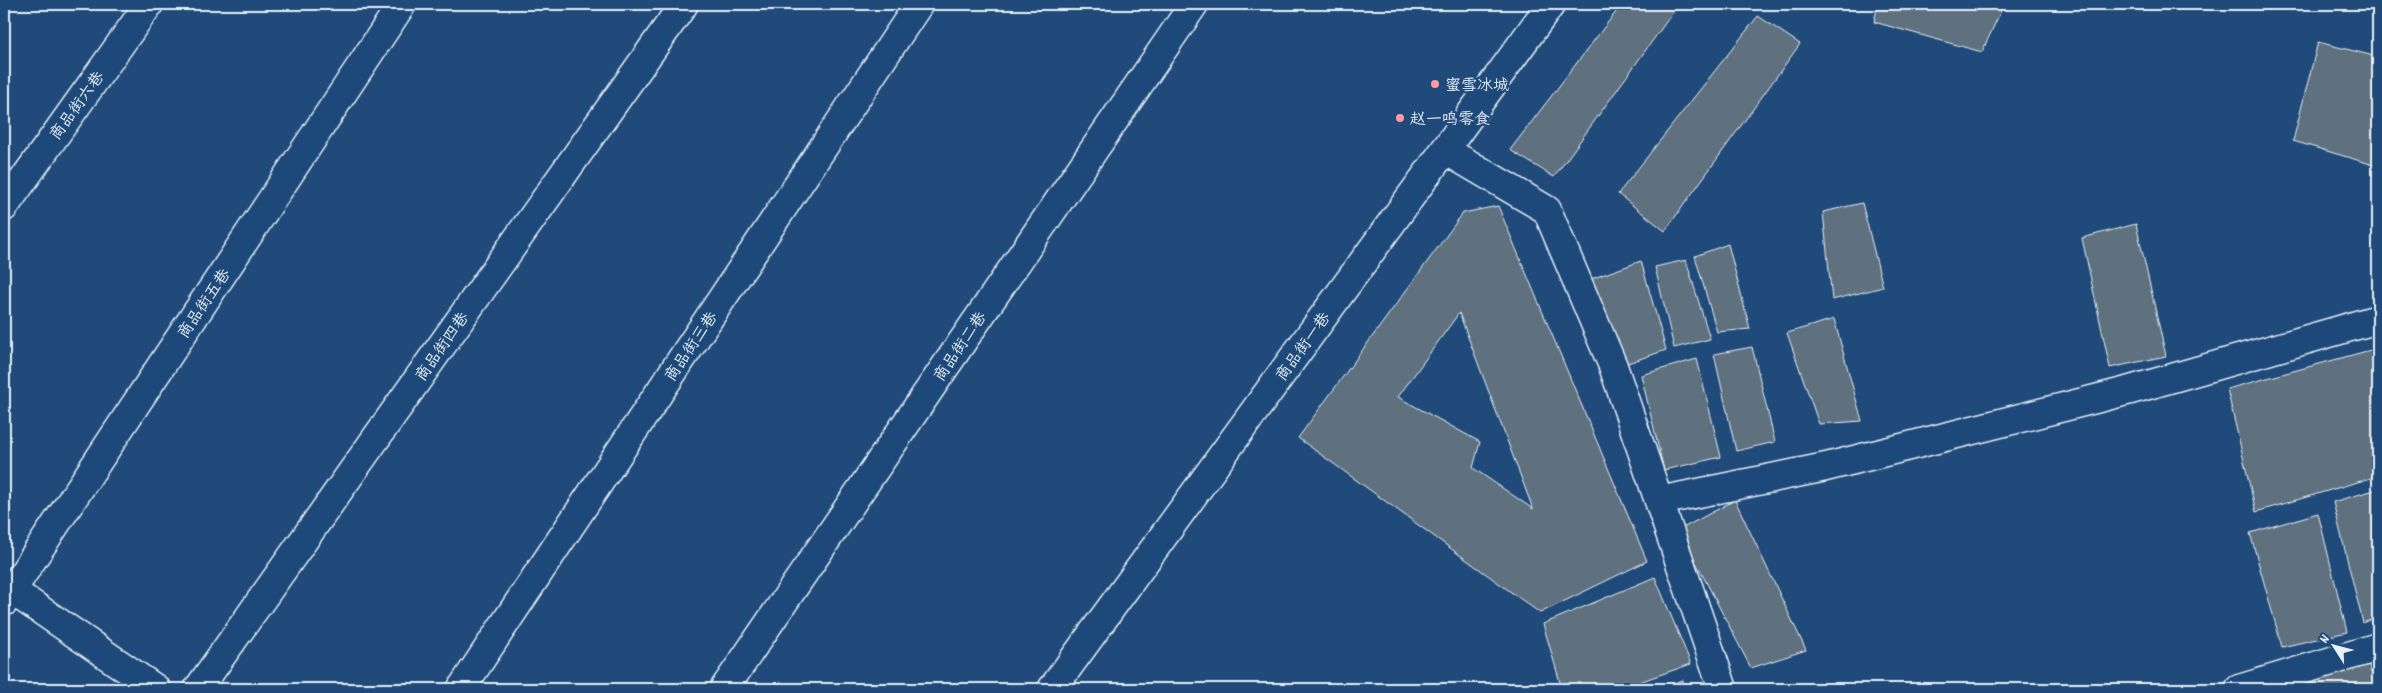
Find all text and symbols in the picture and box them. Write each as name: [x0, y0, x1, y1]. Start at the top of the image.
street label: 商品街六巷: [45, 67, 111, 146]
place label: 蜜雪冰城: [1445, 75, 1509, 98]
marker: 蜜雪冰城: [1429, 78, 1441, 90]
place label: 赵一鸣零食: [1410, 109, 1490, 132]
marker: 赵一鸣零食: [1394, 112, 1406, 124]
street label: 商品街五巷: [173, 265, 237, 344]
street label: 商品街四巷: [411, 308, 475, 387]
street label: 商品街三巷: [660, 308, 724, 387]
street label: 商品街二巷: [929, 308, 993, 387]
street label: 商品街一巷: [1271, 308, 1337, 387]
north arrow: [2310, 620, 2360, 670]
text: N: [2315, 631, 2335, 648]

